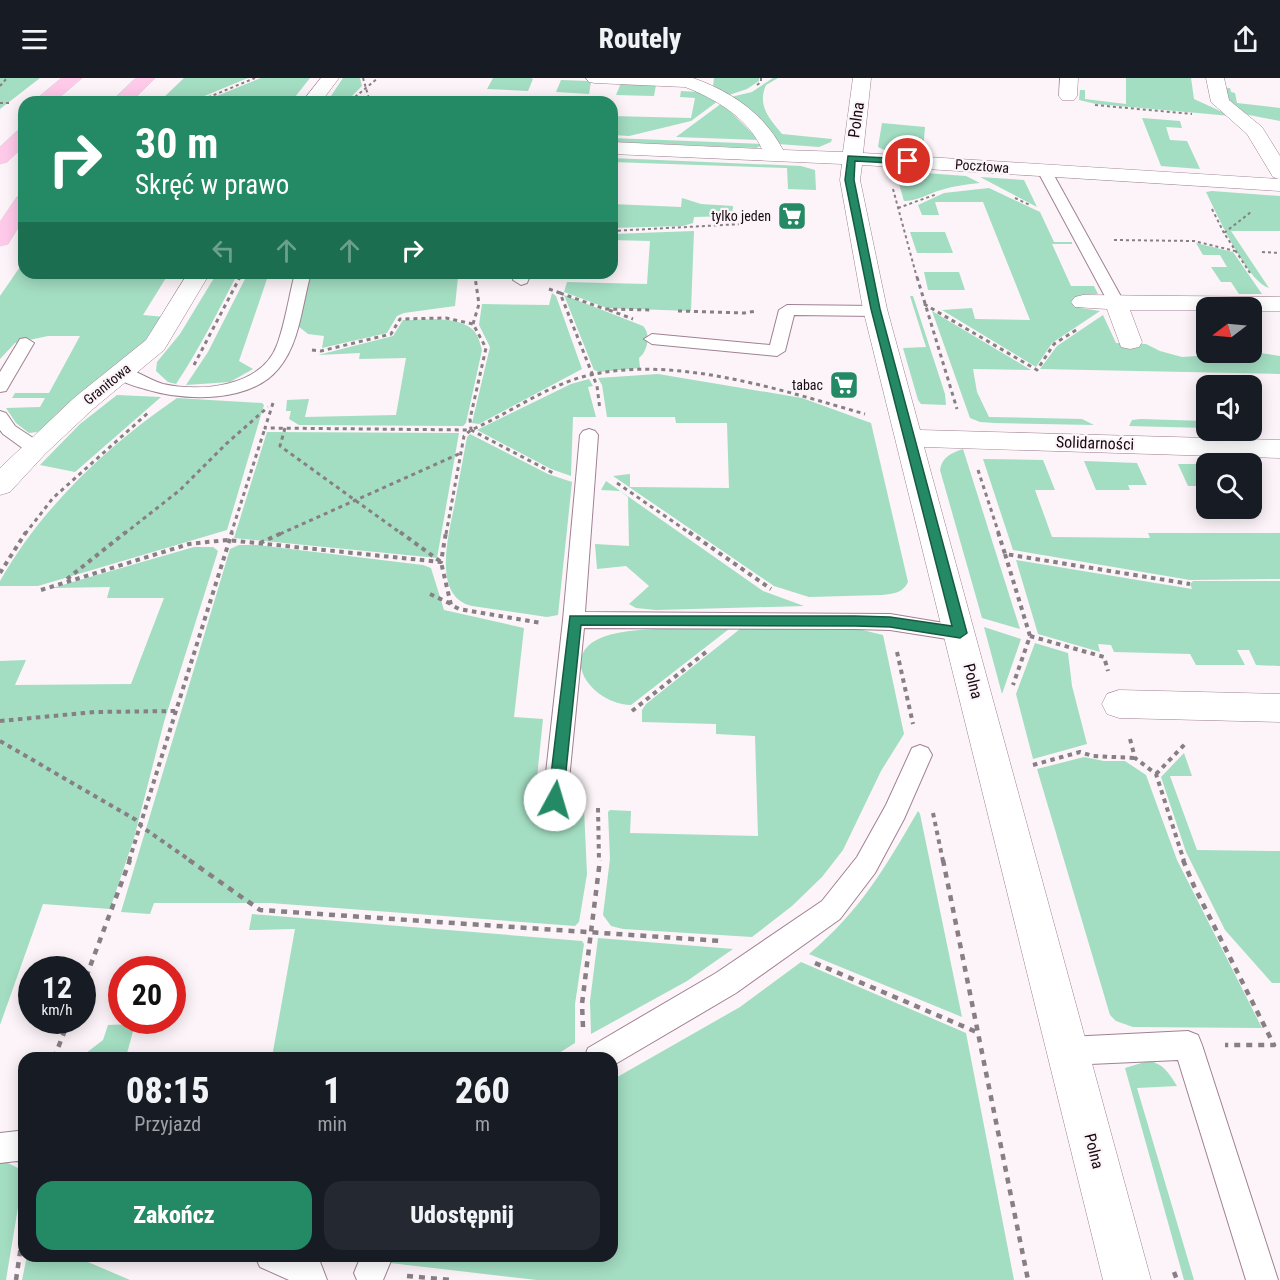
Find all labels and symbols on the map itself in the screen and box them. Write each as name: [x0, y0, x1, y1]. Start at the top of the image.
street label: Polna: [844, 101, 868, 139]
pin: [882, 135, 933, 186]
street label: Pocztowa: [954, 156, 1010, 176]
supermarket icon: tylko jeden: [776, 200, 808, 232]
place label: tylko jeden: [711, 208, 771, 224]
north arrow: [1196, 297, 1262, 363]
street label: Granitowa: [80, 360, 134, 408]
supermarket icon: tabac: [828, 369, 860, 401]
place label: tabac: [792, 377, 823, 393]
street label: Solidarności: [1056, 432, 1134, 454]
street label: Polna: [959, 661, 987, 701]
position arrow: [523, 768, 587, 832]
speed limit sign: 20: [108, 956, 186, 1034]
street label: Polna: [1080, 1131, 1108, 1171]

